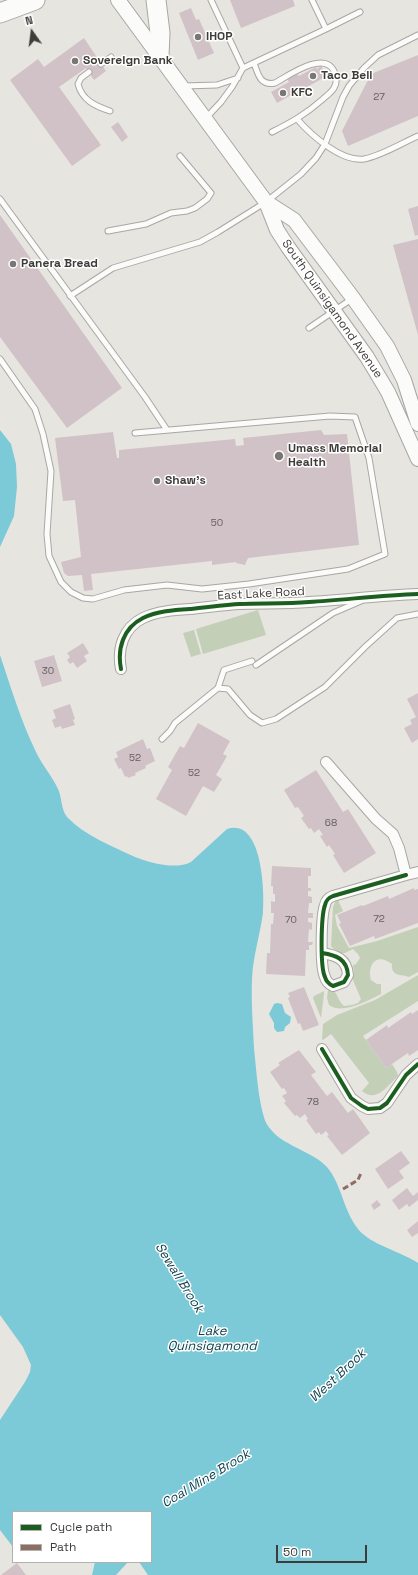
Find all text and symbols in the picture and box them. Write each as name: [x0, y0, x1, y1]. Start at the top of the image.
north arrow: [12, 12, 52, 52]
text: N: [24, 13, 34, 28]
place label: IHOP: [206, 30, 232, 44]
marker: IHOP: [193, 32, 203, 42]
place label: Sovereign Bank: [83, 54, 173, 68]
marker: Sovereign Bank: [70, 56, 80, 66]
place label: Taco Bell: [321, 69, 373, 83]
marker: Taco Bell: [308, 71, 318, 81]
place label: KFC: [291, 86, 313, 100]
marker: KFC: [278, 88, 288, 98]
house number: 27: [373, 91, 385, 103]
street label: South Quinsigamond Avenue: [279, 237, 385, 381]
place label: Panera Bread: [21, 257, 98, 271]
marker: Panera Bread: [8, 259, 18, 269]
place label: Umass Memorial Health: [288, 442, 382, 470]
marker: Umass Memorial Health: [273, 450, 285, 462]
place label: Shaw's: [165, 474, 206, 488]
marker: Shaw's: [152, 476, 162, 486]
house number: 50: [211, 517, 223, 529]
street label: East Lake Road: [217, 585, 305, 603]
house number: 30: [42, 665, 54, 677]
house number: 52: [129, 752, 141, 764]
house number: 52: [188, 767, 200, 779]
house number: 68: [325, 817, 337, 829]
house number: 72: [373, 913, 385, 925]
house number: 70: [285, 914, 297, 926]
house number: 78: [307, 1096, 319, 1108]
water label: Sewall Brook: [151, 1240, 207, 1316]
water label: Lake Quinsigamond: [167, 1323, 257, 1354]
water label: West Brook: [307, 1346, 369, 1406]
water label: Coal Mine Brook: [159, 1447, 253, 1511]
legend: [12, 1511, 152, 1563]
text: Cycle path: [50, 1519, 112, 1535]
scale bar: [278, 1537, 369, 1563]
text: Path: [50, 1539, 76, 1555]
text: 50 m: [283, 1544, 311, 1560]

